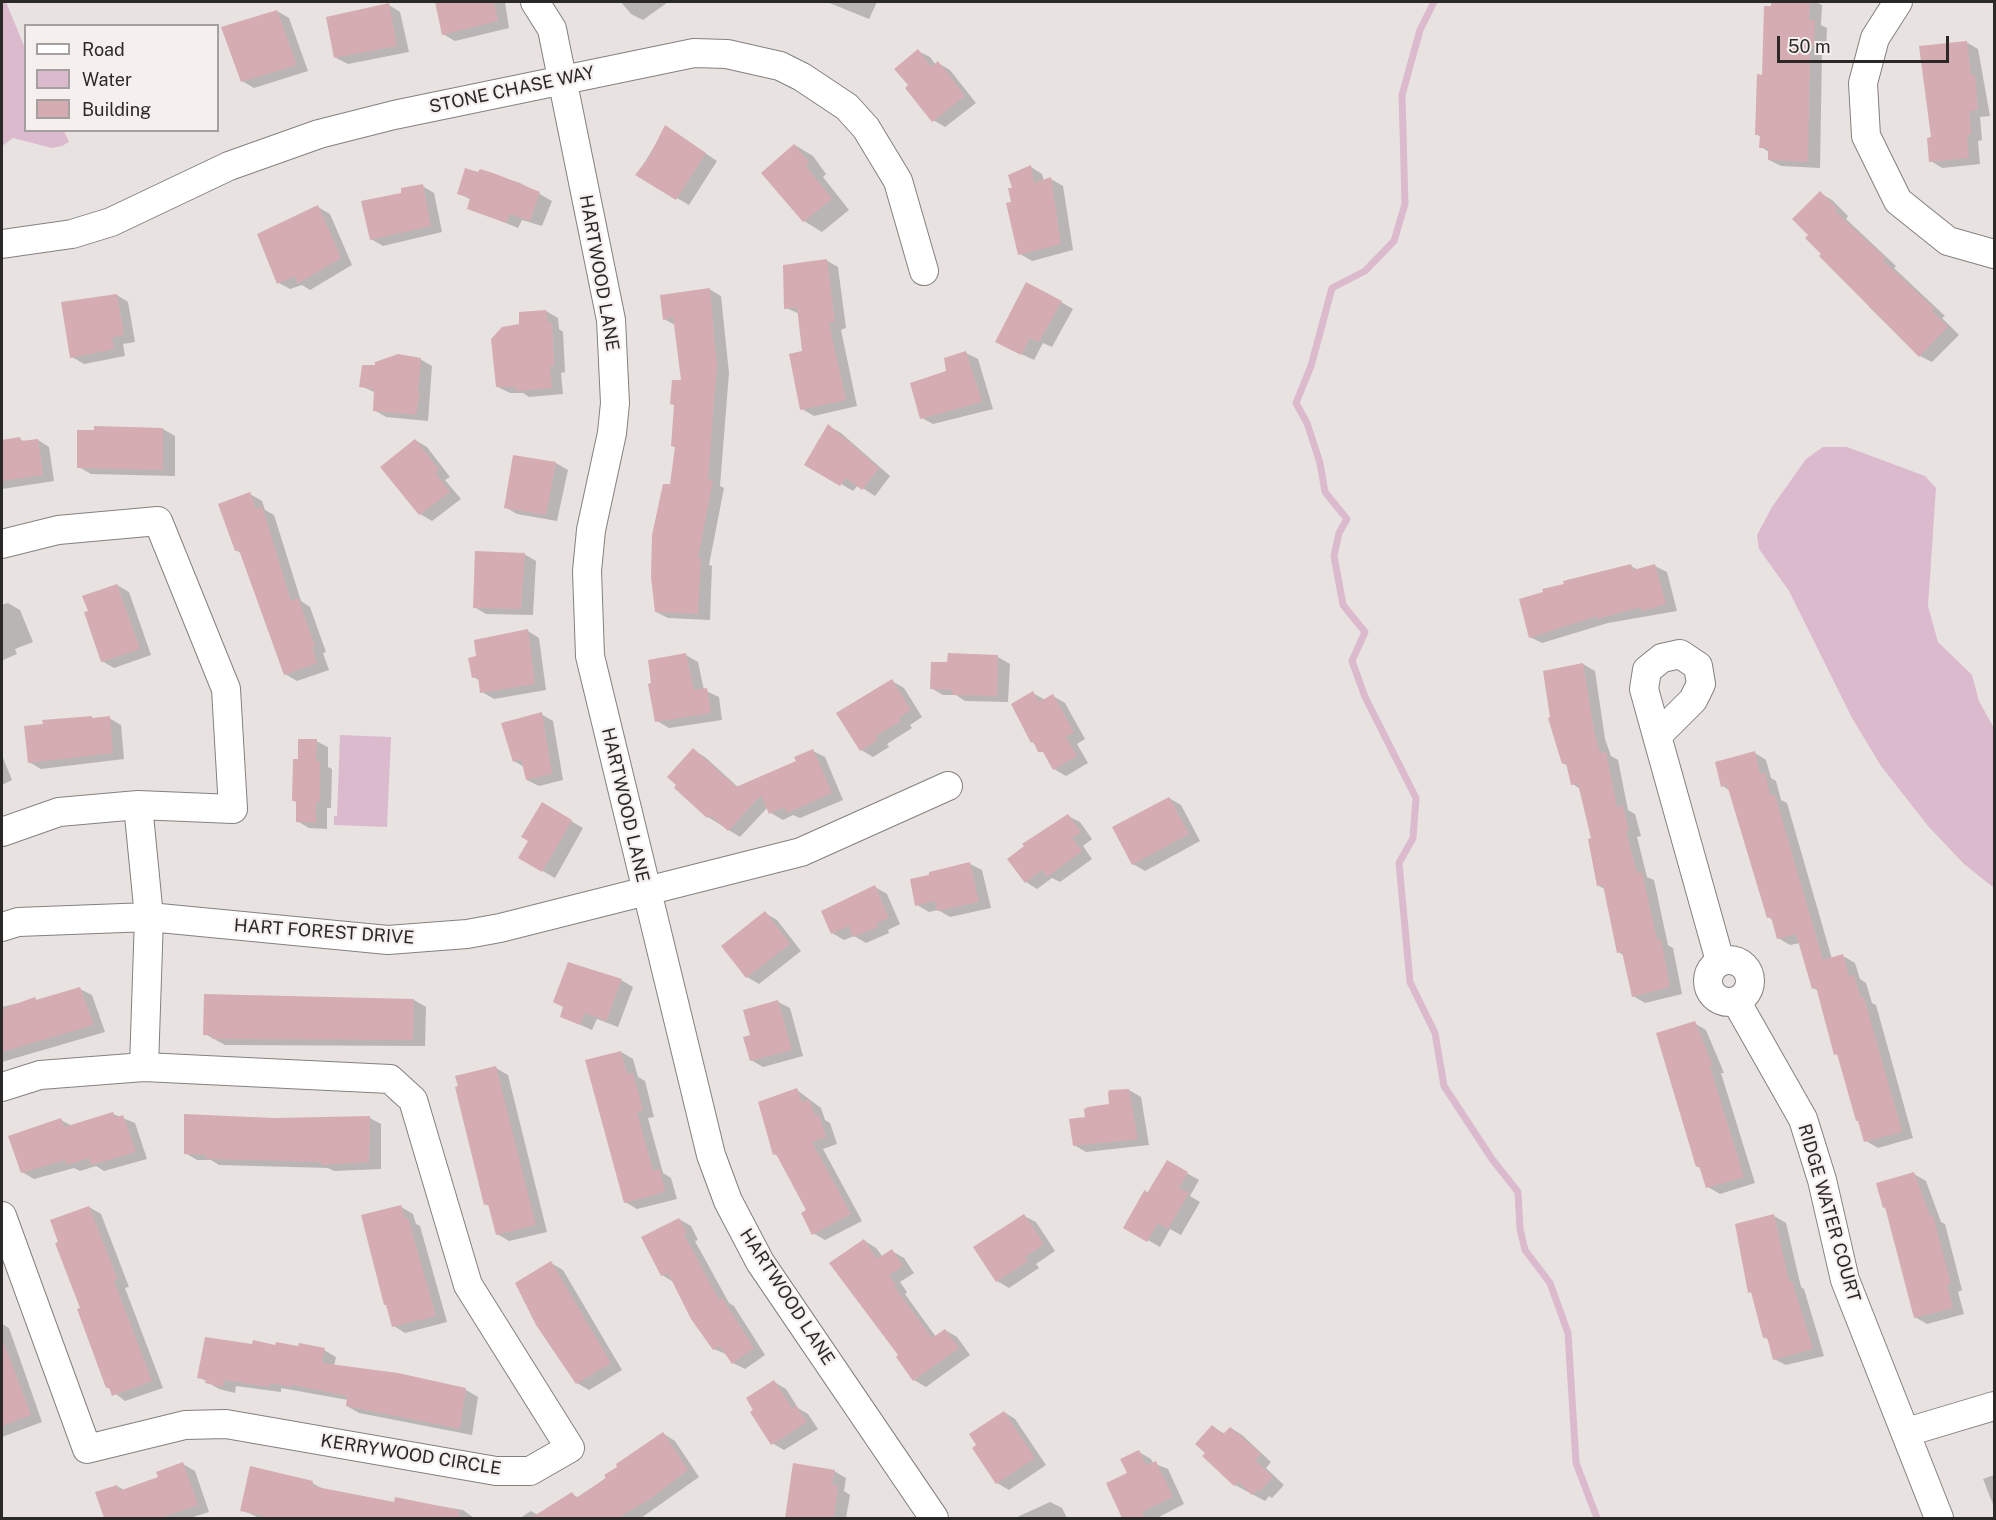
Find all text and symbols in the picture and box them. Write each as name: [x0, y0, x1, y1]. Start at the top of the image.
legend: [24, 24, 219, 132]
scale bar: [1780, 24, 1952, 62]
text: 50 m: [1788, 36, 1831, 57]
text: Road: [82, 39, 125, 60]
street label: STONE CHASE WAY: [427, 62, 597, 118]
text: Water: [82, 69, 132, 90]
text: Building: [82, 99, 151, 120]
street label: HARTWOOD LANE: [575, 193, 623, 353]
street label: HARTWOOD LANE: [597, 725, 653, 885]
street label: HART FOREST DRIVE: [233, 915, 415, 949]
street label: RIDGE WATER COURT: [1793, 1122, 1865, 1304]
street label: HARTWOOD LANE: [735, 1225, 839, 1369]
street label: KERRYWOOD CIRCLE: [319, 1430, 503, 1480]

